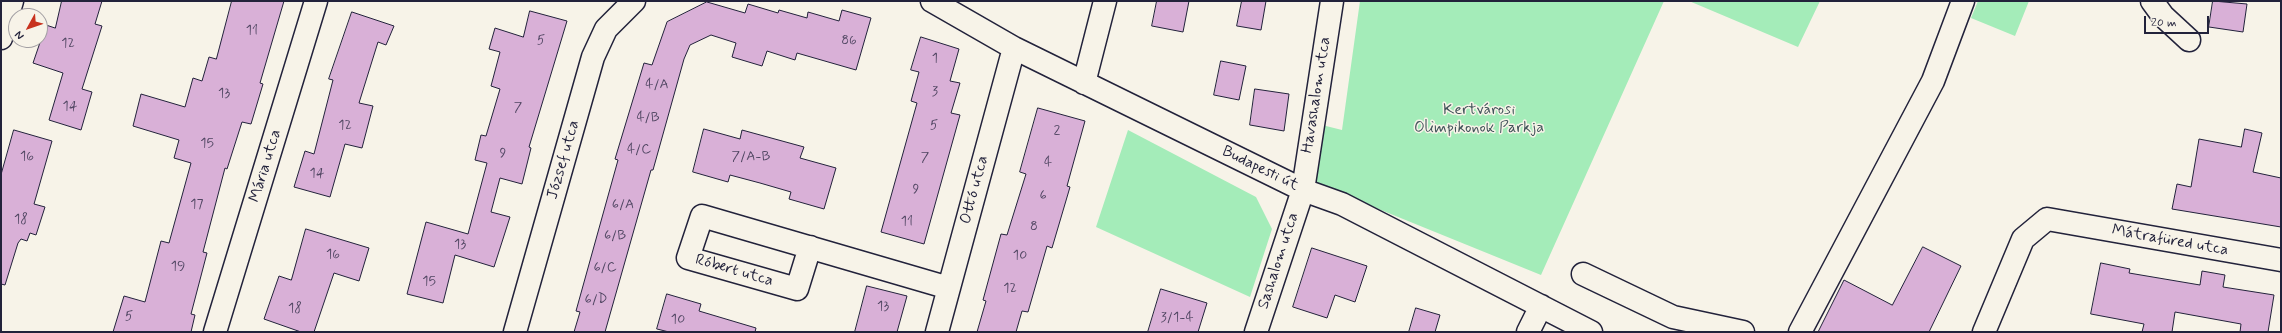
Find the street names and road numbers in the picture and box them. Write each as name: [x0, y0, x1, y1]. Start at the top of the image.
street label: Havashalom utca: [1298, 35, 1336, 155]
street label: József utca: [544, 118, 584, 202]
street label: Mária utca: [246, 127, 286, 205]
street label: Budapesti út: [1219, 142, 1301, 196]
street label: Ottó utca: [957, 154, 993, 226]
street label: Sashalom utca: [1254, 210, 1304, 312]
street label: Mátrafüred utca: [2110, 221, 2230, 261]
street label: Róbert utca: [693, 251, 775, 291]

